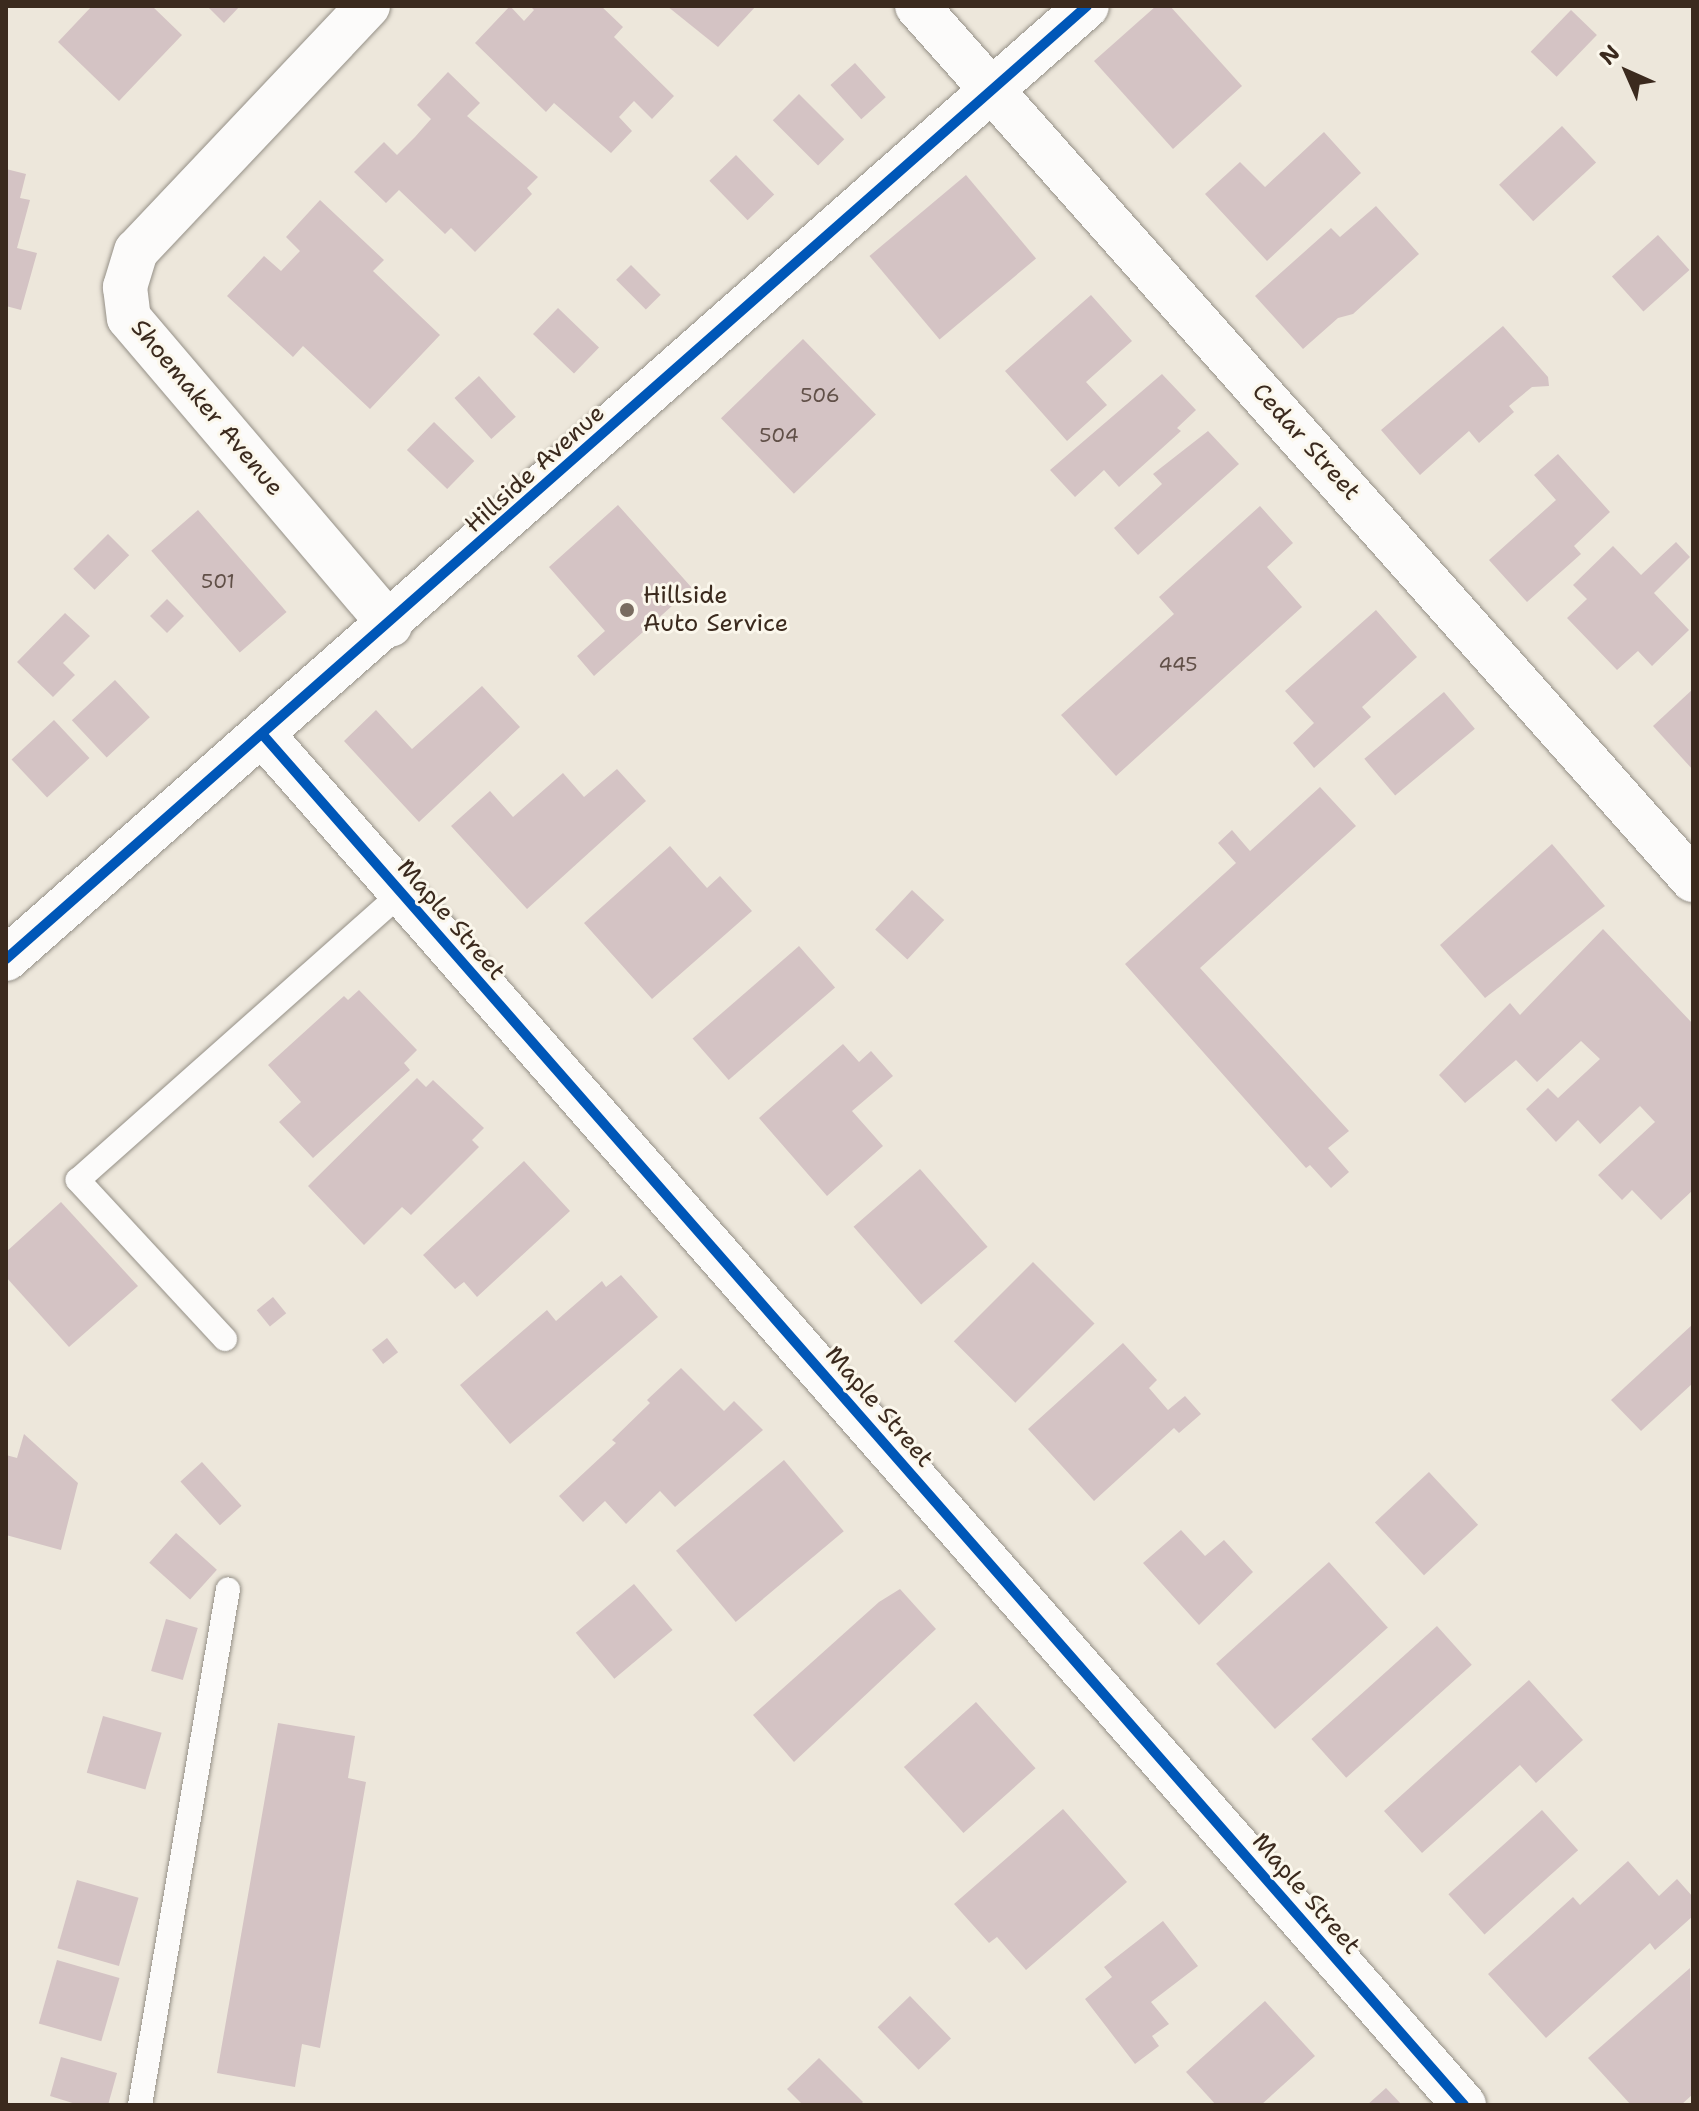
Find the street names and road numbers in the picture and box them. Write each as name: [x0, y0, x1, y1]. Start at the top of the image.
street label: Shoemaker Avenue: [125, 314, 289, 502]
street label: Cedar Street: [1246, 378, 1366, 506]
street label: Hillside Avenue: [459, 399, 611, 539]
street label: Maple Street: [391, 854, 511, 986]
street label: Maple Street: [819, 1341, 939, 1473]
street label: Maple Street: [1246, 1828, 1366, 1960]

